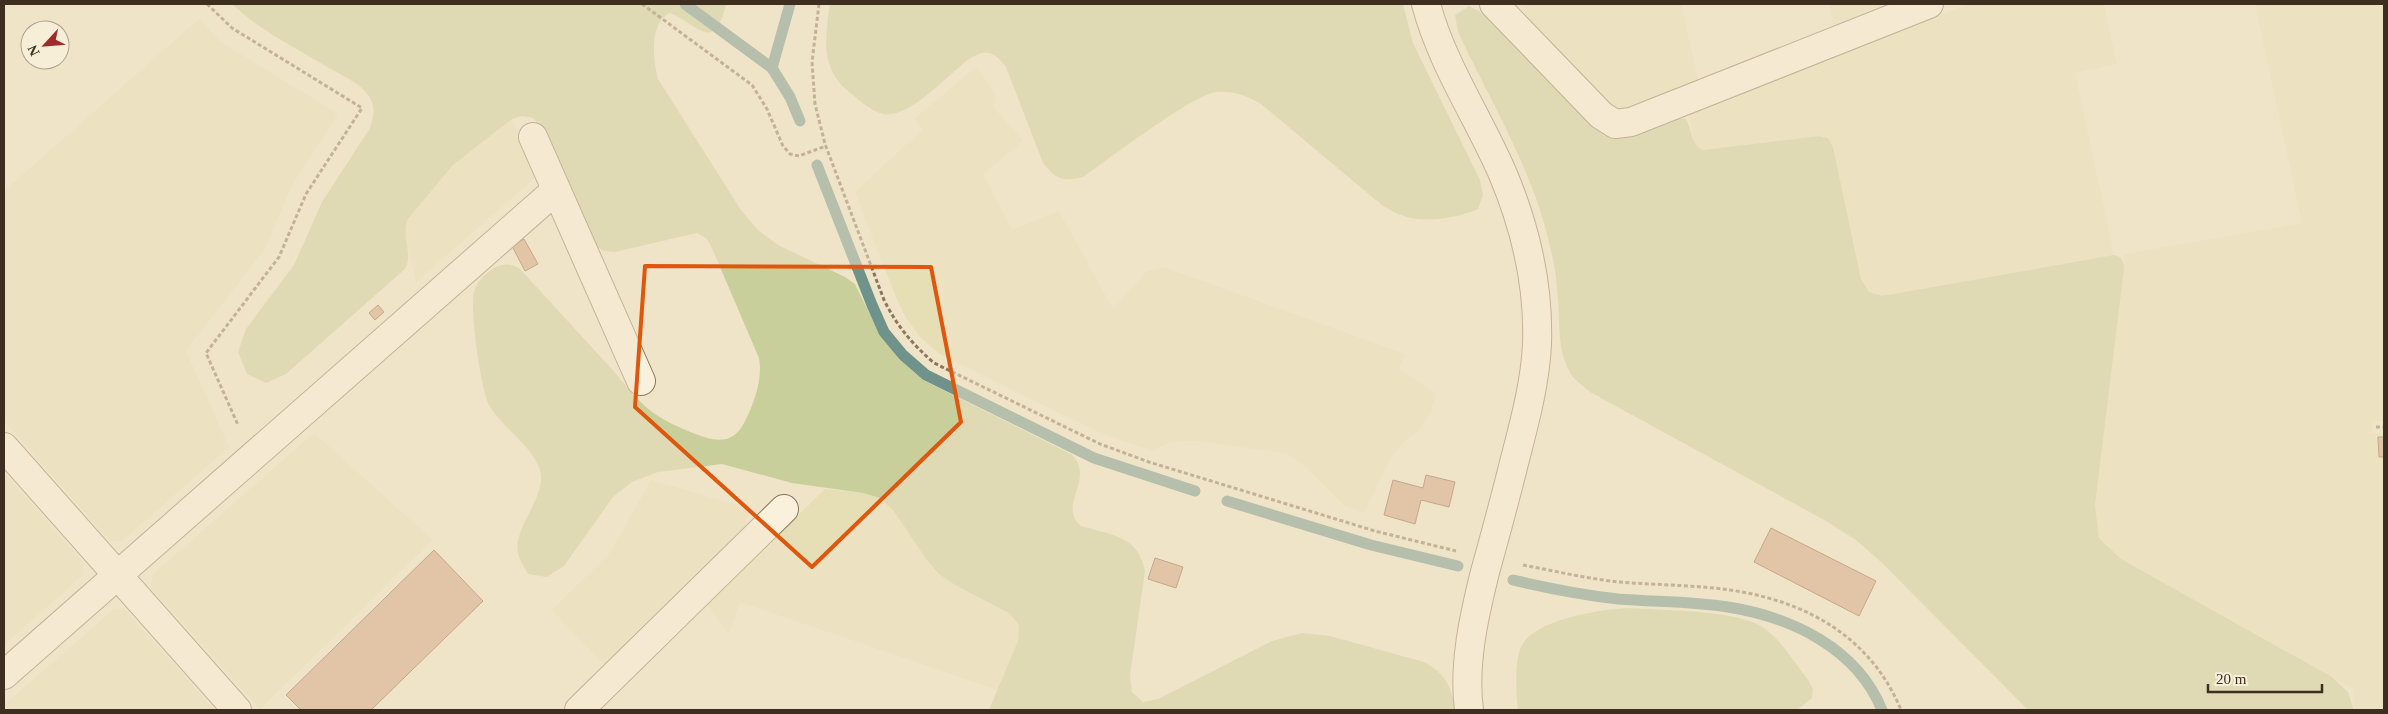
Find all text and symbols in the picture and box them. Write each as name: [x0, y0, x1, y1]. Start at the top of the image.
north arrow: [20, 20, 70, 70]
text: N: [25, 43, 43, 58]
scale bar: [2208, 662, 2322, 694]
text: 20 m: [2216, 671, 2247, 687]

